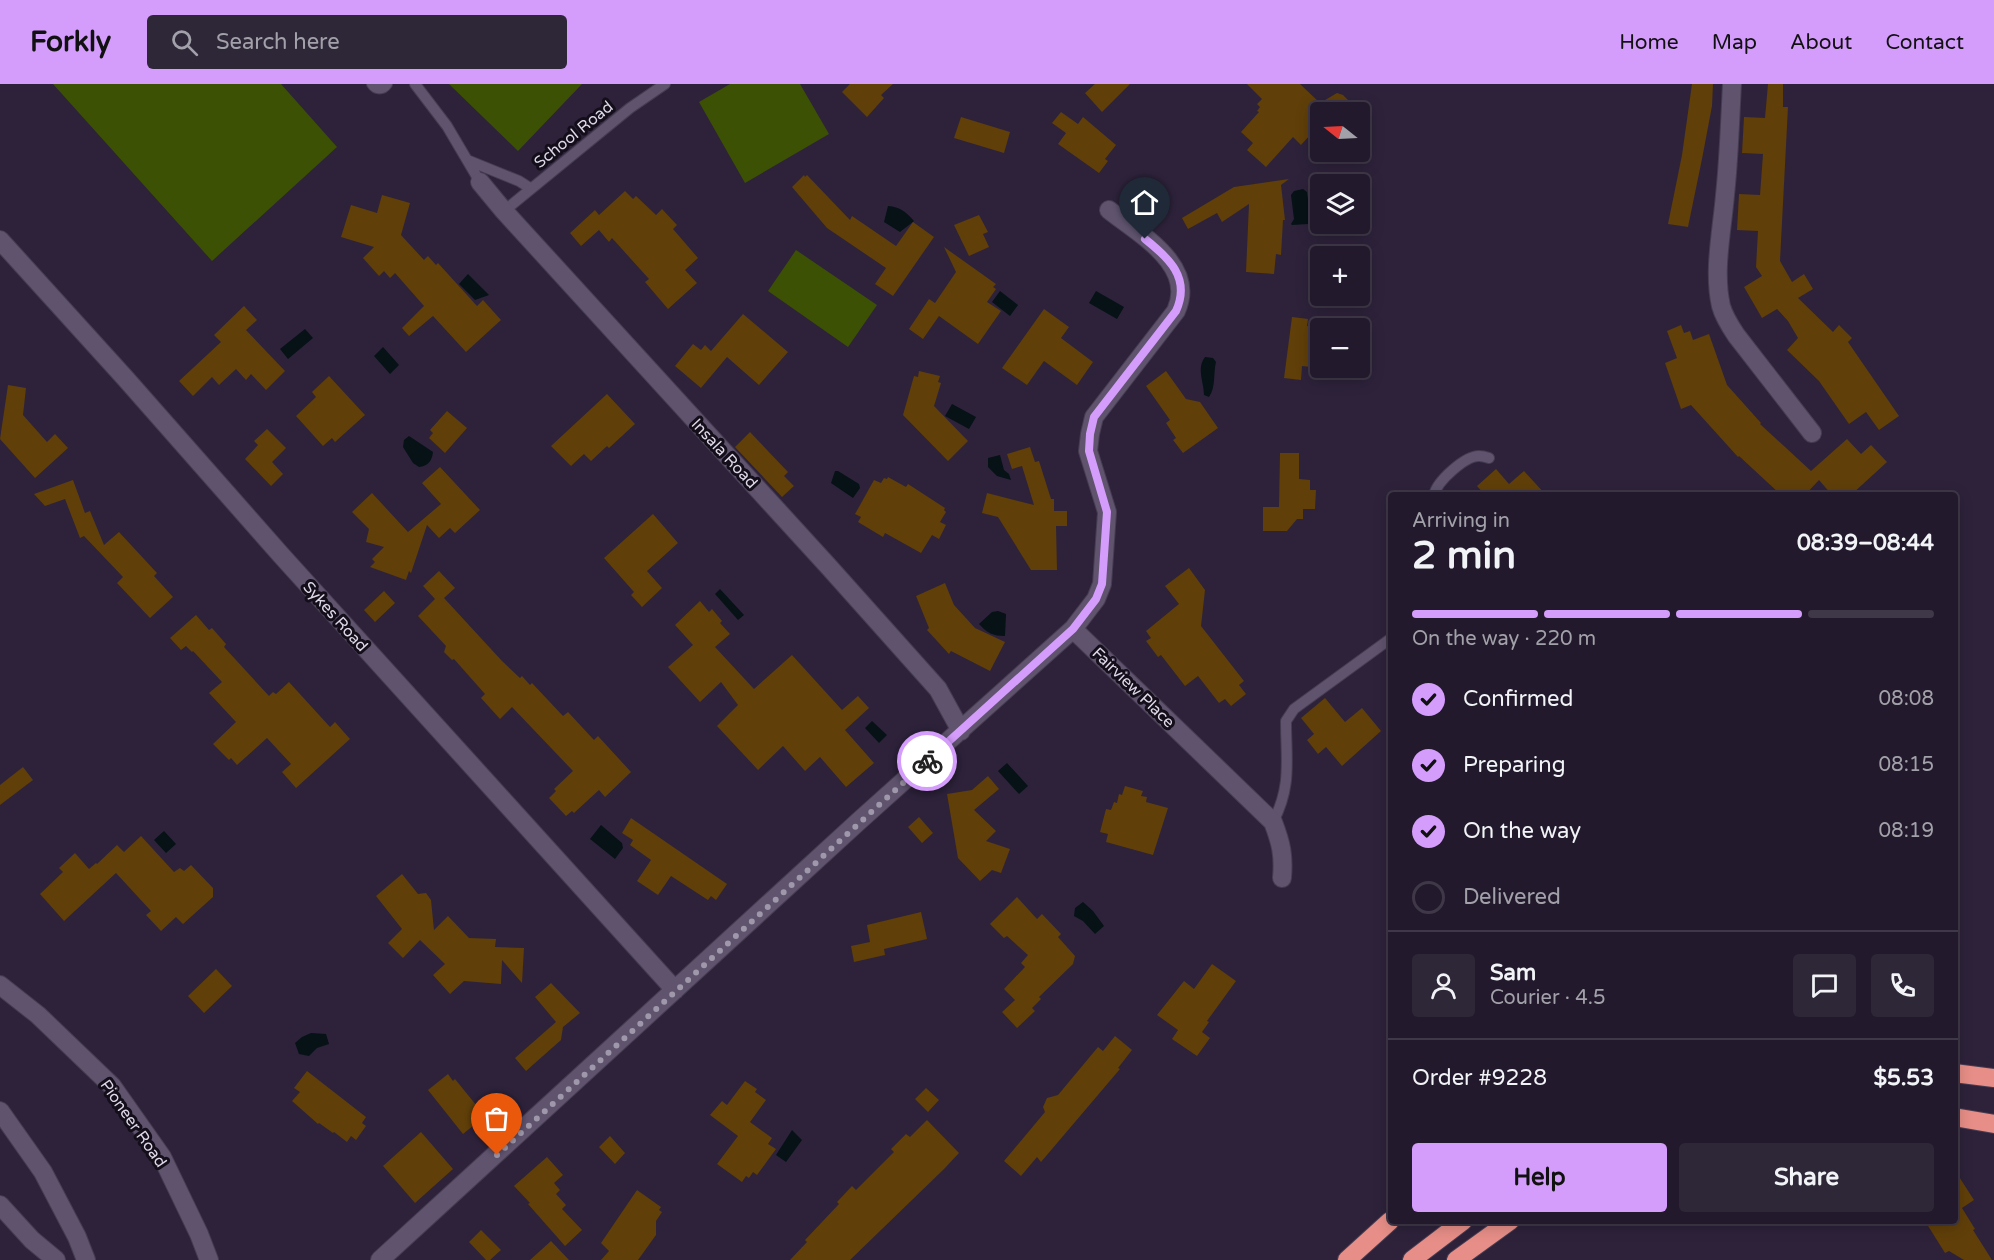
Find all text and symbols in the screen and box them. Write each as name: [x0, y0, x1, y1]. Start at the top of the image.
search box: [147, 15, 567, 69]
text: Forkly: [30, 25, 111, 59]
icon: search: [168, 26, 201, 59]
text: Search here: [216, 29, 340, 55]
text: Home: [1619, 30, 1679, 55]
text: Map: [1712, 30, 1757, 55]
text: About: [1790, 30, 1852, 55]
text: Contact: [1885, 30, 1964, 55]
street label: School Road: [530, 97, 617, 173]
north arrow: [1310, 102, 1370, 162]
map controls: [1310, 102, 1370, 378]
button: layers: [1310, 174, 1370, 234]
pin: [1119, 177, 1170, 239]
icon: home: [1128, 186, 1161, 219]
button: +: [1310, 246, 1370, 306]
button: −: [1310, 318, 1370, 378]
street label: Insala Road: [687, 415, 762, 493]
text: Arriving in: [1412, 509, 1510, 533]
text: 08:39–08:44: [1797, 530, 1934, 556]
text: 2 min: [1412, 532, 1516, 579]
street label: Sykes Road: [299, 577, 372, 656]
text: On the way · 220 m: [1412, 627, 1596, 651]
street label: Fairview Place: [1088, 643, 1179, 732]
icon: check: [1412, 683, 1445, 716]
text: Confirmed: [1463, 686, 1573, 712]
text: 08:08: [1879, 687, 1934, 711]
courier: [897, 731, 957, 791]
icon: bike: [911, 745, 944, 778]
icon: check: [1412, 749, 1445, 782]
text: Preparing: [1463, 752, 1566, 778]
text: 08:15: [1879, 753, 1934, 777]
icon: check: [1412, 815, 1445, 848]
text: On the way: [1463, 818, 1581, 844]
text: 08:19: [1879, 819, 1934, 843]
text: Delivered: [1463, 884, 1561, 910]
button: person: [1412, 954, 1475, 1017]
button: chat: [1793, 954, 1856, 1017]
button: phone: [1871, 954, 1934, 1017]
text: Sam: [1490, 960, 1536, 986]
text: Courier · 4.5: [1490, 986, 1605, 1010]
text: Order #9228: [1412, 1065, 1547, 1091]
text: $5.53: [1873, 1065, 1934, 1091]
street label: Pioneer Road: [96, 1076, 171, 1171]
pin: [471, 1093, 522, 1155]
icon: bag: [480, 1102, 513, 1135]
button: Help: [1412, 1143, 1667, 1212]
button: Share: [1679, 1143, 1934, 1212]

